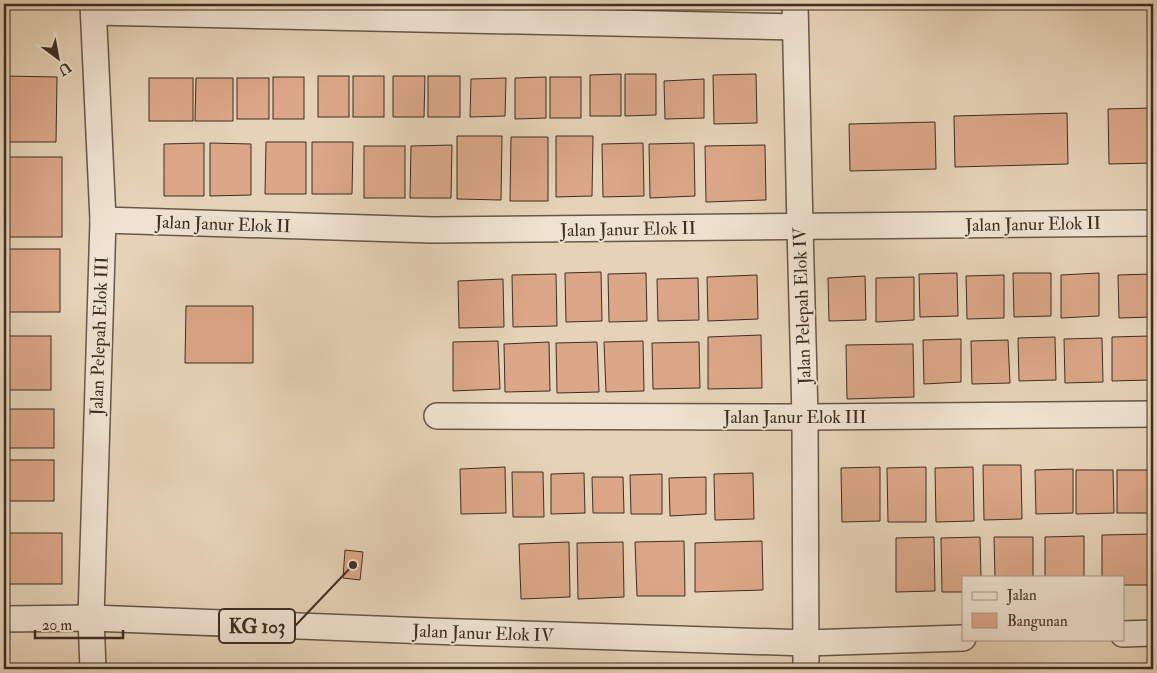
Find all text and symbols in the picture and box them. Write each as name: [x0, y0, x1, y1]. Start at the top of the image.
north arrow: [32, 32, 82, 82]
text: U: [55, 58, 74, 79]
street label: Jalan Janur Elok II: [154, 211, 291, 238]
street label: Jalan Janur Elok II: [964, 212, 1101, 237]
street label: Jalan Janur Elok II: [559, 217, 696, 242]
street label: Jalan Pelepah Elok IV: [788, 226, 817, 386]
street label: Jalan Pelepah Elok III: [85, 256, 114, 417]
street label: Jalan Janur Elok III: [723, 406, 866, 429]
legend: [962, 576, 1124, 640]
text: Jalan: [1006, 586, 1037, 606]
scale bar: [35, 608, 122, 640]
callout: KG 103: [219, 609, 295, 643]
text: Bangunan: [1007, 612, 1068, 631]
text: KG 103: [229, 615, 285, 639]
text: 20 m: [42, 616, 72, 635]
street label: Jalan Janur Elok IV: [411, 620, 555, 648]

